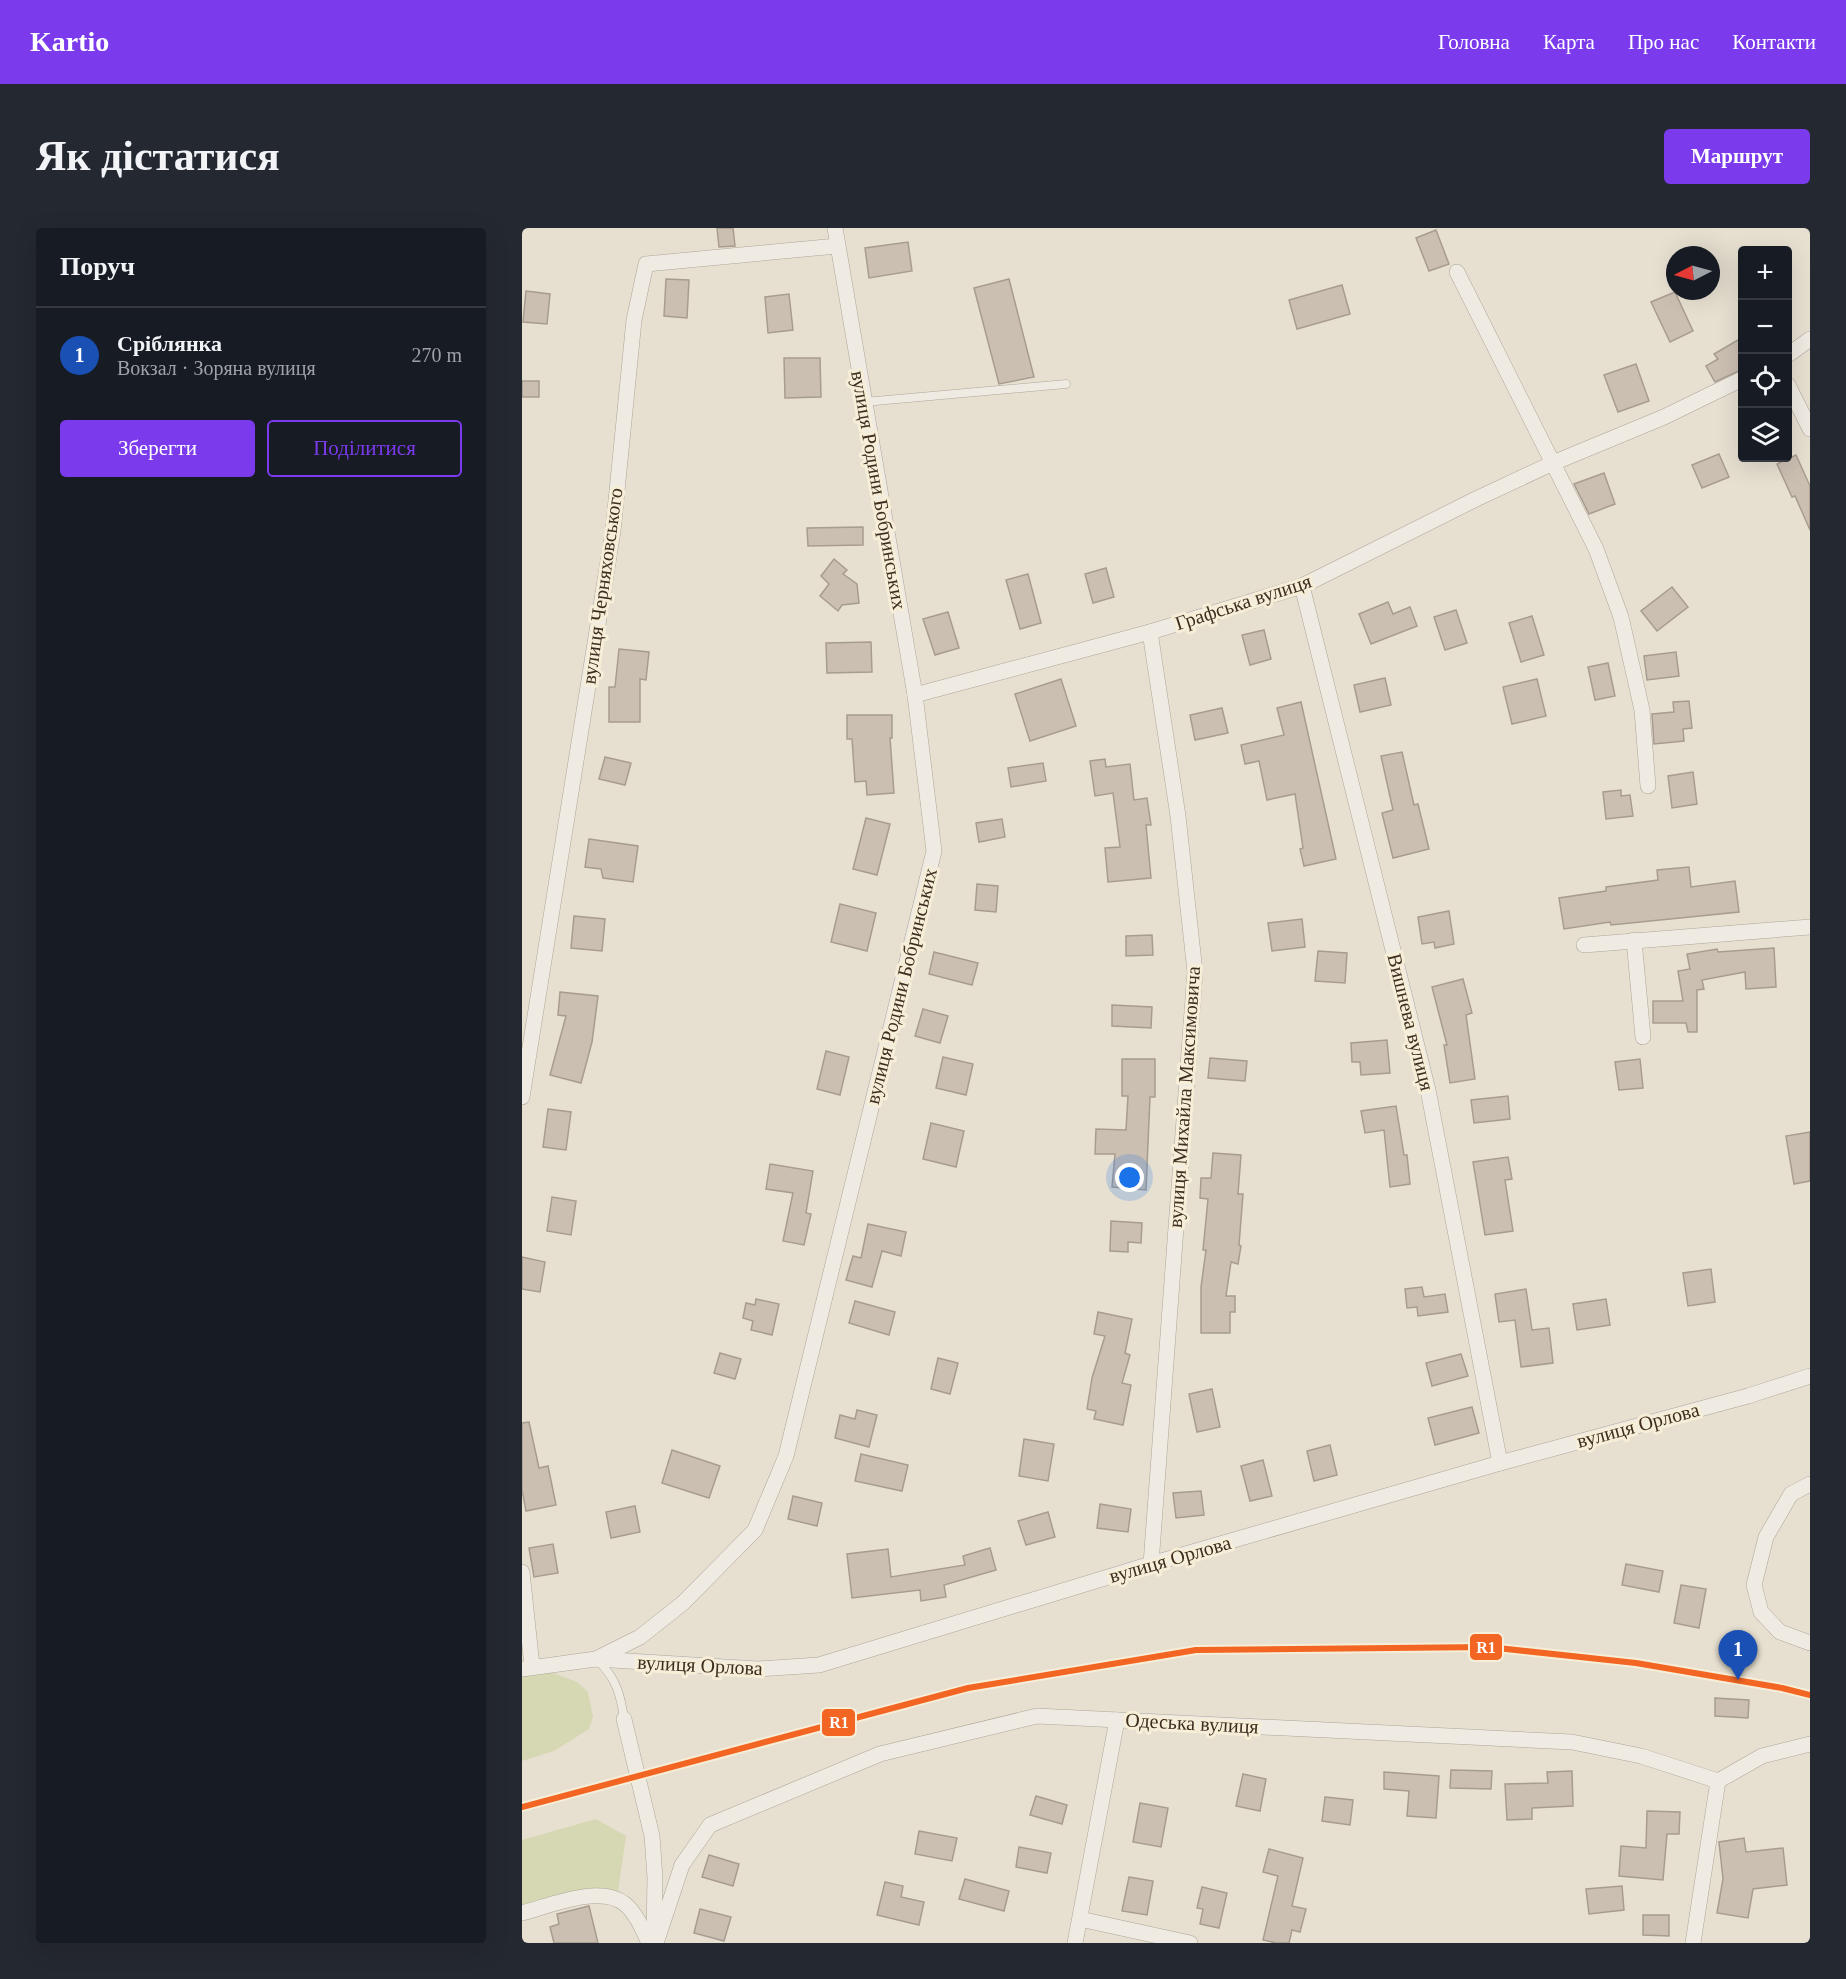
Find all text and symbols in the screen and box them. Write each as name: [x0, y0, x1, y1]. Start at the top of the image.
text: Kartio: [30, 26, 109, 57]
text: Головна: [1438, 30, 1510, 54]
text: Карта: [1543, 30, 1595, 54]
text: Про нас: [1628, 30, 1699, 54]
text: Контакти: [1732, 30, 1816, 54]
button: Маршрут: [1664, 129, 1810, 184]
text: Як дістатися: [36, 133, 280, 179]
north arrow: [1666, 246, 1720, 300]
map controls: [1738, 246, 1792, 462]
button: +: [1738, 246, 1792, 300]
text: Поруч: [60, 252, 135, 281]
button: −: [1738, 300, 1792, 354]
text: Сріблянка: [117, 331, 222, 356]
text: 1: [75, 344, 85, 366]
text: 270 m: [411, 344, 462, 366]
button: locate: [1738, 354, 1792, 408]
text: Вокзал · Зоряна вулиця: [117, 357, 316, 379]
street label: вулиця Родини Бобринських: [846, 369, 911, 611]
button: layers: [1738, 408, 1792, 462]
button: Зберегти: [60, 420, 255, 477]
button: Поділитися: [267, 420, 462, 477]
street label: вулиця Черняховського: [577, 486, 628, 686]
street label: Графська вулиця: [1172, 570, 1314, 635]
street label: вулиця Родини Бобринських: [861, 866, 942, 1106]
street label: Вишнева вулиця: [1382, 951, 1439, 1093]
street label: вулиця Михайла Максимовича: [1164, 965, 1205, 1229]
your location: [1115, 1163, 1144, 1192]
street label: вулиця Орлова: [1574, 1398, 1702, 1453]
street label: вулиця Орлова: [1107, 1531, 1234, 1588]
pin: 1: [1718, 1630, 1758, 1680]
line badge: R1: [1469, 1633, 1503, 1661]
text: R1: [1476, 1639, 1496, 1656]
street label: вулиця Орлова: [637, 1651, 763, 1680]
line badge: R1: [821, 1708, 856, 1737]
street label: Одеська вулиця: [1125, 1709, 1259, 1738]
text: R1: [829, 1714, 849, 1731]

